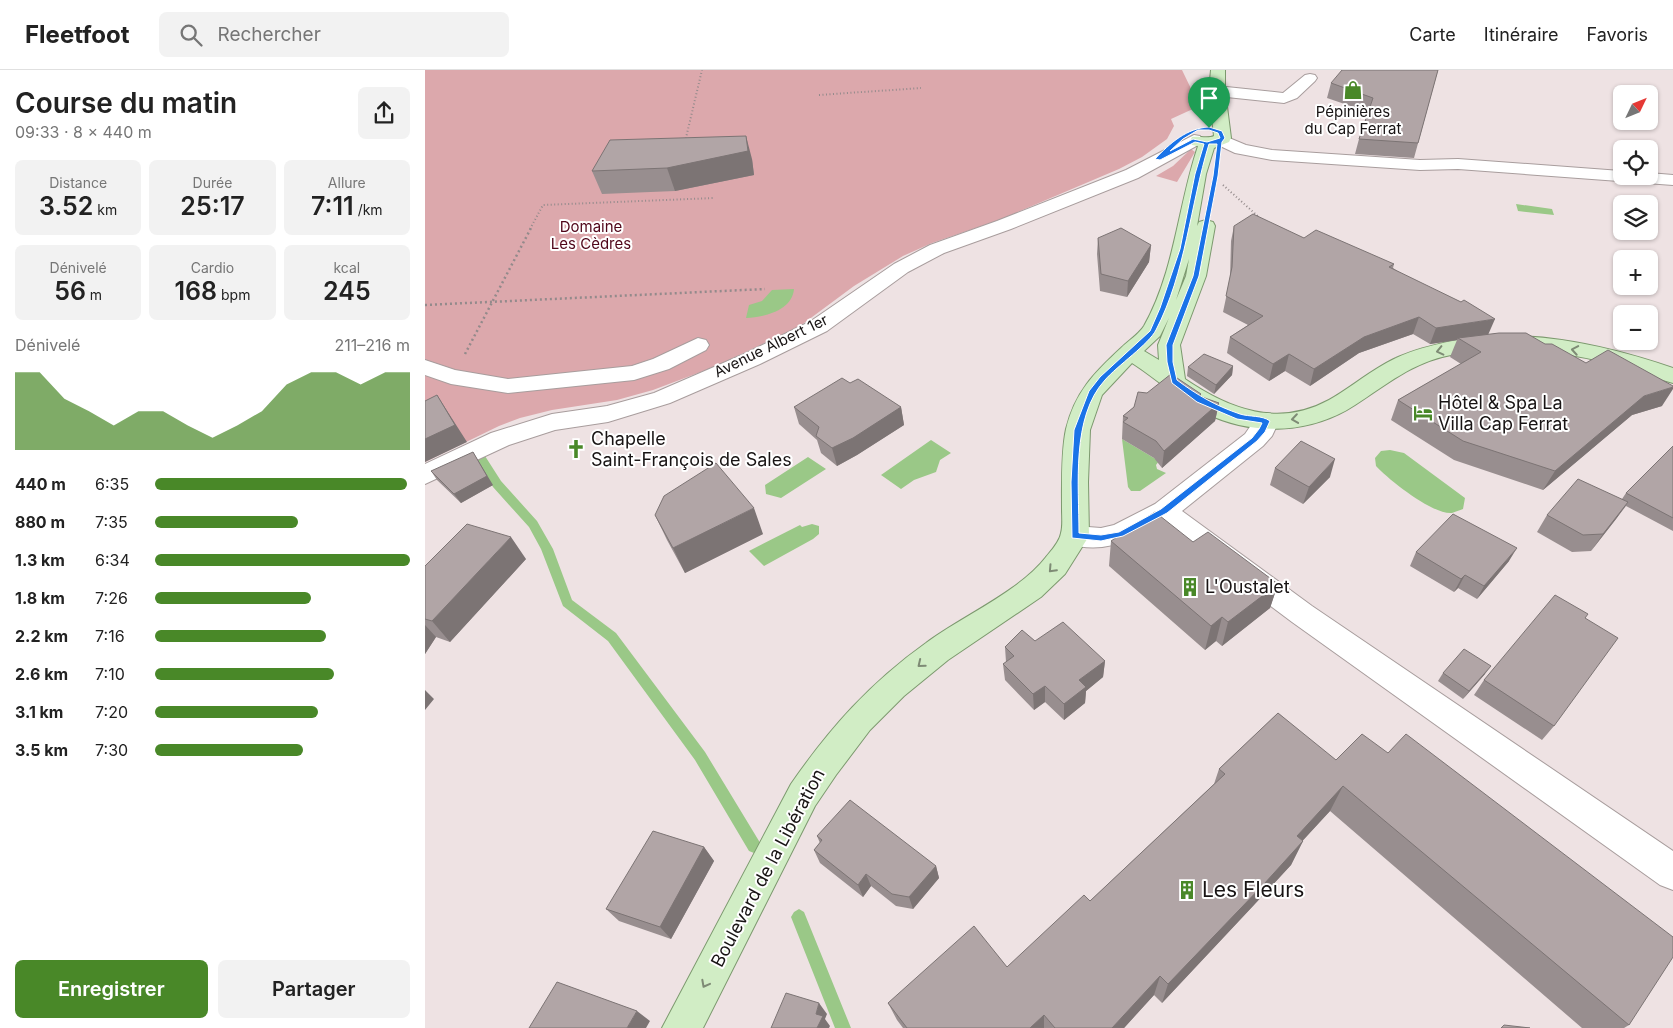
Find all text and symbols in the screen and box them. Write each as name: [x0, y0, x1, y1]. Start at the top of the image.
search box: [159, 12, 509, 57]
text: Fleetfoot: [25, 20, 129, 49]
icon: search: [177, 21, 205, 49]
text: Rechercher: [217, 23, 321, 46]
text: Carte: [1409, 24, 1456, 45]
text: Itinéraire: [1484, 24, 1558, 45]
text: Favoris: [1586, 24, 1648, 45]
pin: [1188, 77, 1230, 128]
shop icon: Pépinières du Cap Ferrat: [1342, 79, 1364, 101]
icon: arrive: [1195, 84, 1223, 112]
north arrow: [1613, 85, 1657, 130]
map controls: [1613, 85, 1658, 350]
text: Course du matin: [15, 86, 237, 120]
button: share: [358, 87, 410, 139]
place label: Pépinières du Cap Ferrat: [1305, 102, 1402, 138]
text: 09:33 · 8 × 440 m: [15, 122, 152, 142]
button: locate: [1613, 140, 1658, 185]
text: Distance: [49, 174, 107, 191]
text: Durée: [193, 174, 232, 191]
text: Allure: [328, 174, 366, 191]
text: 3.52: [39, 191, 93, 221]
text: 25:17: [180, 191, 245, 221]
text: 7:11: [311, 191, 354, 221]
button: layers: [1613, 195, 1658, 240]
text: km: [93, 201, 117, 218]
text: /km: [354, 201, 383, 218]
park label: Domaine Les Cèdres: [551, 217, 631, 253]
button: +: [1613, 250, 1658, 295]
text: Dénivelé: [50, 259, 107, 276]
text: Cardio: [191, 259, 234, 276]
text: kcal: [333, 259, 360, 276]
text: 56: [54, 276, 86, 306]
text: 168: [175, 276, 217, 306]
text: 245: [323, 276, 371, 306]
text: m: [86, 286, 102, 303]
text: bpm: [217, 286, 250, 303]
button: −: [1613, 305, 1658, 350]
street label: Avenue Albert 1er: [711, 310, 831, 381]
text: Dénivelé: [15, 335, 80, 355]
text: 211–216 m: [335, 335, 410, 355]
one-way arrow: [1435, 345, 1444, 356]
one-way arrow: [1571, 346, 1580, 356]
place label: Hôtel & Spa La Villa Cap Ferrat: [1438, 392, 1568, 434]
hotel icon: Hôtel & Spa La Villa Cap Ferrat: [1412, 402, 1434, 424]
one-way arrow: [1290, 413, 1298, 424]
place label: Chapelle Saint-François de Sales: [591, 428, 792, 470]
church icon: Chapelle Saint-François de Sales: [565, 438, 587, 460]
text: 440 m: [15, 474, 66, 494]
text: 6:35: [95, 474, 129, 494]
text: 880 m: [15, 512, 65, 532]
text: 7:35: [95, 512, 128, 532]
text: 1.3 km: [15, 550, 65, 570]
text: 6:34: [95, 550, 130, 570]
one-way arrow: [1049, 563, 1058, 572]
building icon: L'Oustalet: [1179, 576, 1201, 598]
place label: L'Oustalet: [1205, 576, 1290, 597]
text: 1.8 km: [15, 588, 65, 608]
text: 7:26: [95, 588, 128, 608]
text: 2.2 km: [15, 626, 68, 646]
text: 7:16: [95, 626, 125, 646]
one-way arrow: [918, 659, 927, 667]
text: 2.6 km: [15, 664, 68, 684]
text: 7:10: [95, 664, 125, 684]
text: 3.1 km: [15, 702, 63, 722]
text: 7:20: [95, 702, 128, 722]
text: 3.5 km: [15, 740, 68, 760]
text: 7:30: [95, 740, 128, 760]
street label: Boulevard de la Libération: [706, 765, 829, 970]
place label: Les Fleurs: [1202, 877, 1304, 902]
building icon: Les Fleurs: [1176, 879, 1198, 901]
button: Enregistrer: [15, 960, 208, 1018]
button: Partager: [218, 960, 410, 1018]
one-way arrow: [701, 979, 711, 988]

